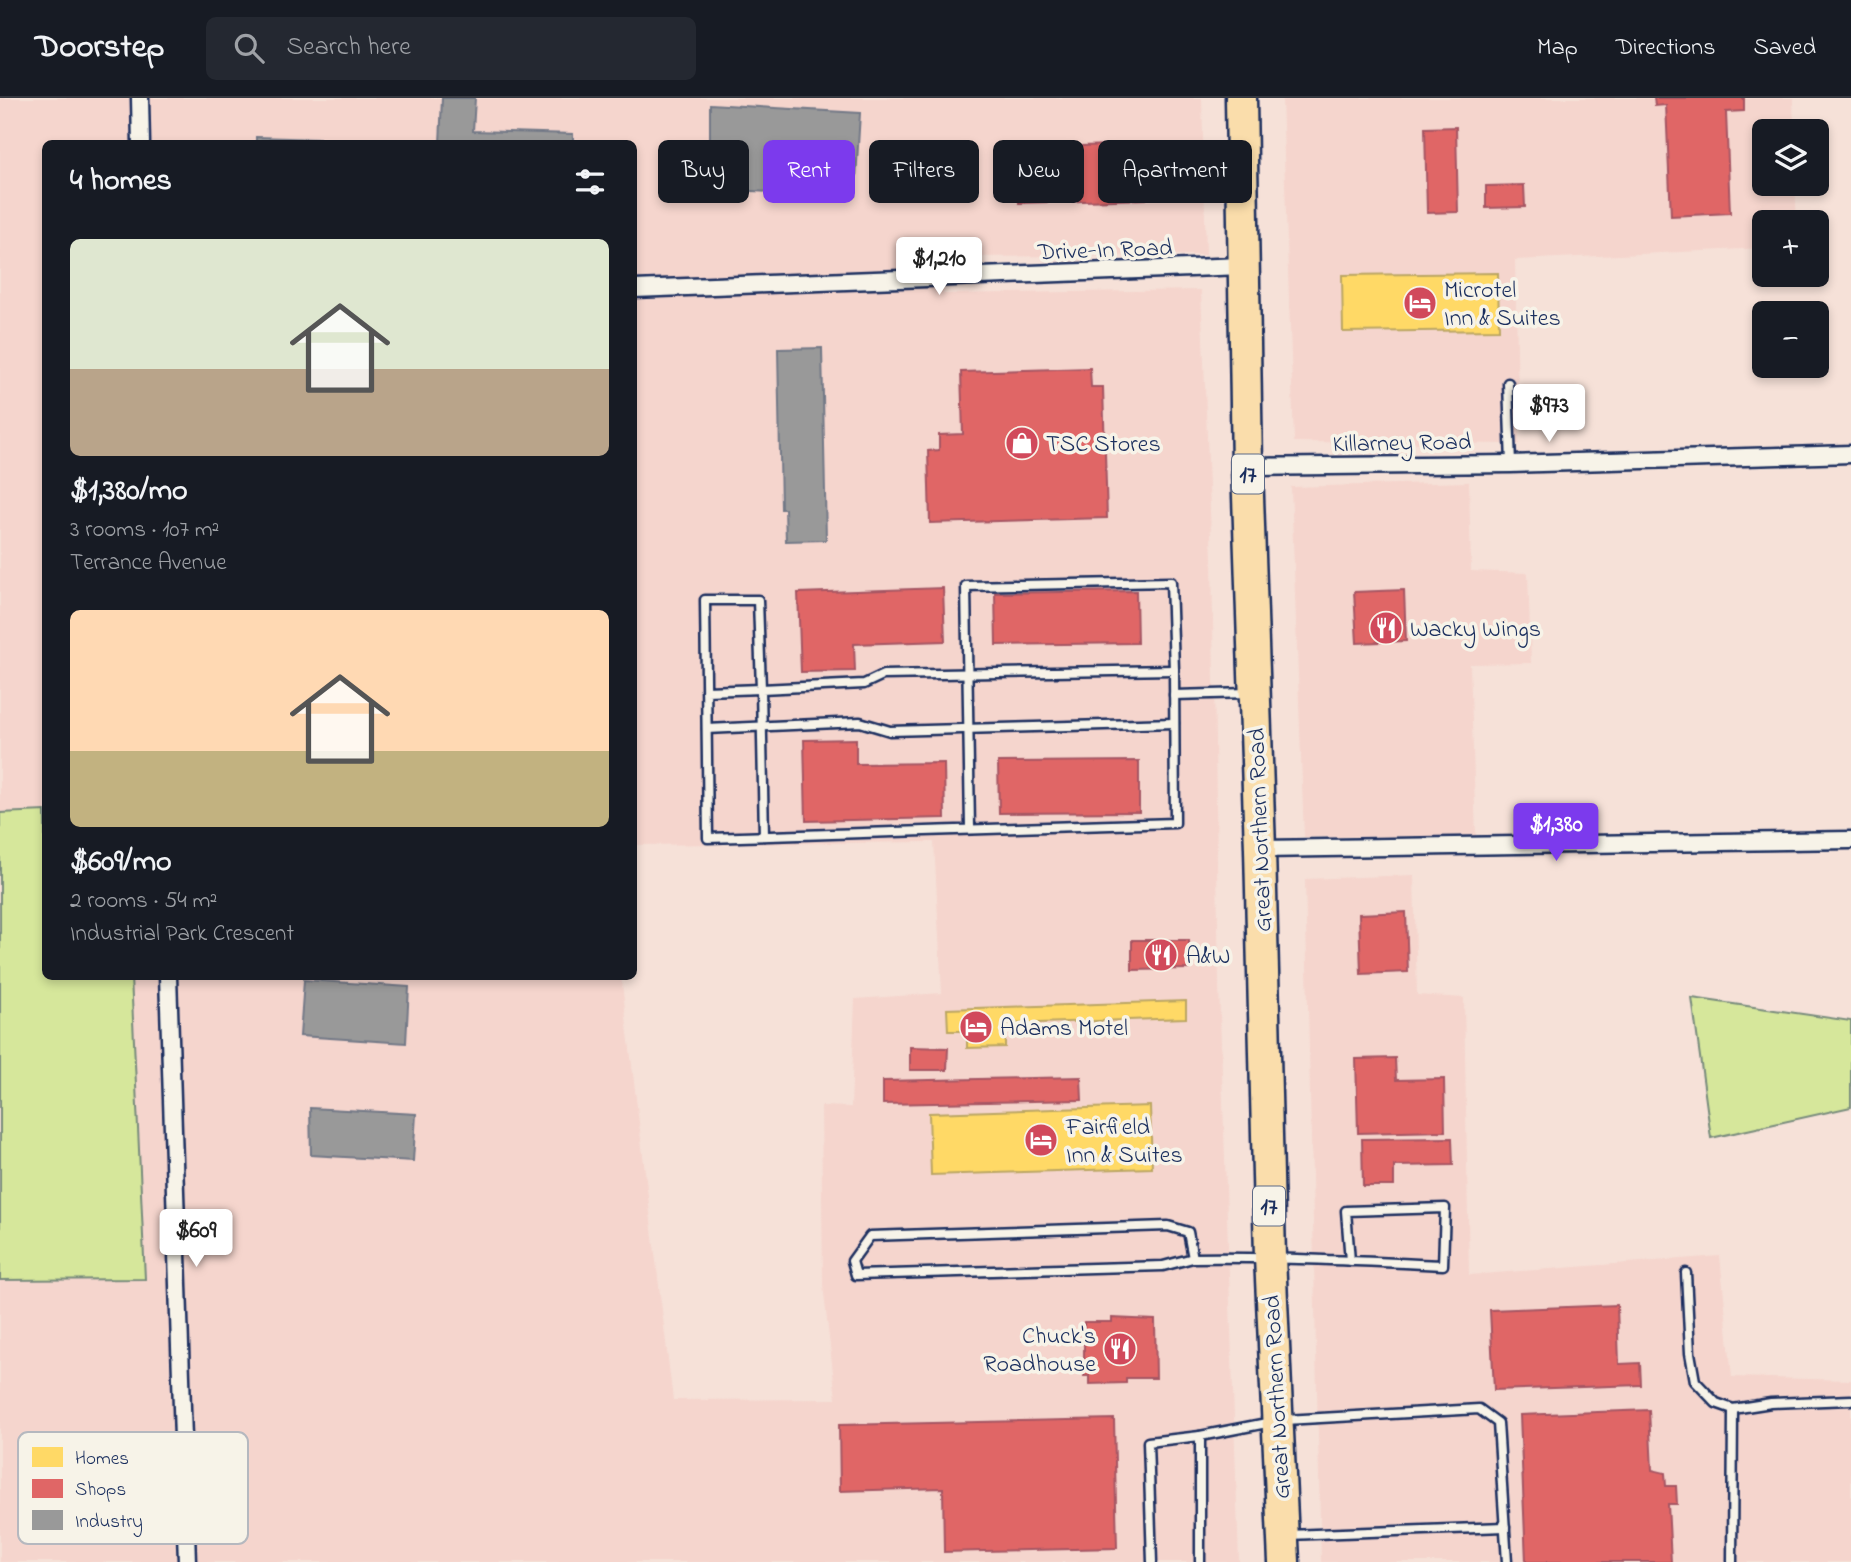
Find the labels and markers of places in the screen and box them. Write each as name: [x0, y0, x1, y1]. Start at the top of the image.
pin: $1,210: [882, 238, 996, 297]
place label: Microtel Inn & Suites: [1444, 274, 1561, 337]
hotel icon: Microtel Inn & Suites: [1401, 284, 1439, 322]
pin: $973: [1508, 384, 1590, 444]
shop icon: TSC Stores: [1003, 424, 1041, 462]
place label: TSC Stores: [1046, 428, 1161, 463]
restaurant icon: Wacky Wings: [1367, 609, 1405, 647]
place label: Wacky Wings: [1410, 613, 1541, 649]
pin: $1,380: [1499, 804, 1613, 863]
restaurant icon: A&W: [1142, 936, 1180, 974]
place label: A&W: [1186, 940, 1230, 975]
hotel icon: Adams Motel: [957, 1008, 995, 1046]
place label: Adams Motel: [1000, 1012, 1128, 1047]
place label: Fairfield Inn & Suites: [1065, 1111, 1183, 1174]
hotel icon: Fairfield Inn & Suites: [1022, 1121, 1060, 1159]
pin: $609: [155, 1210, 237, 1269]
place label: Chuck's Roadhouse: [983, 1320, 1096, 1383]
restaurant icon: Chuck's Roadhouse: [1101, 1330, 1139, 1368]

